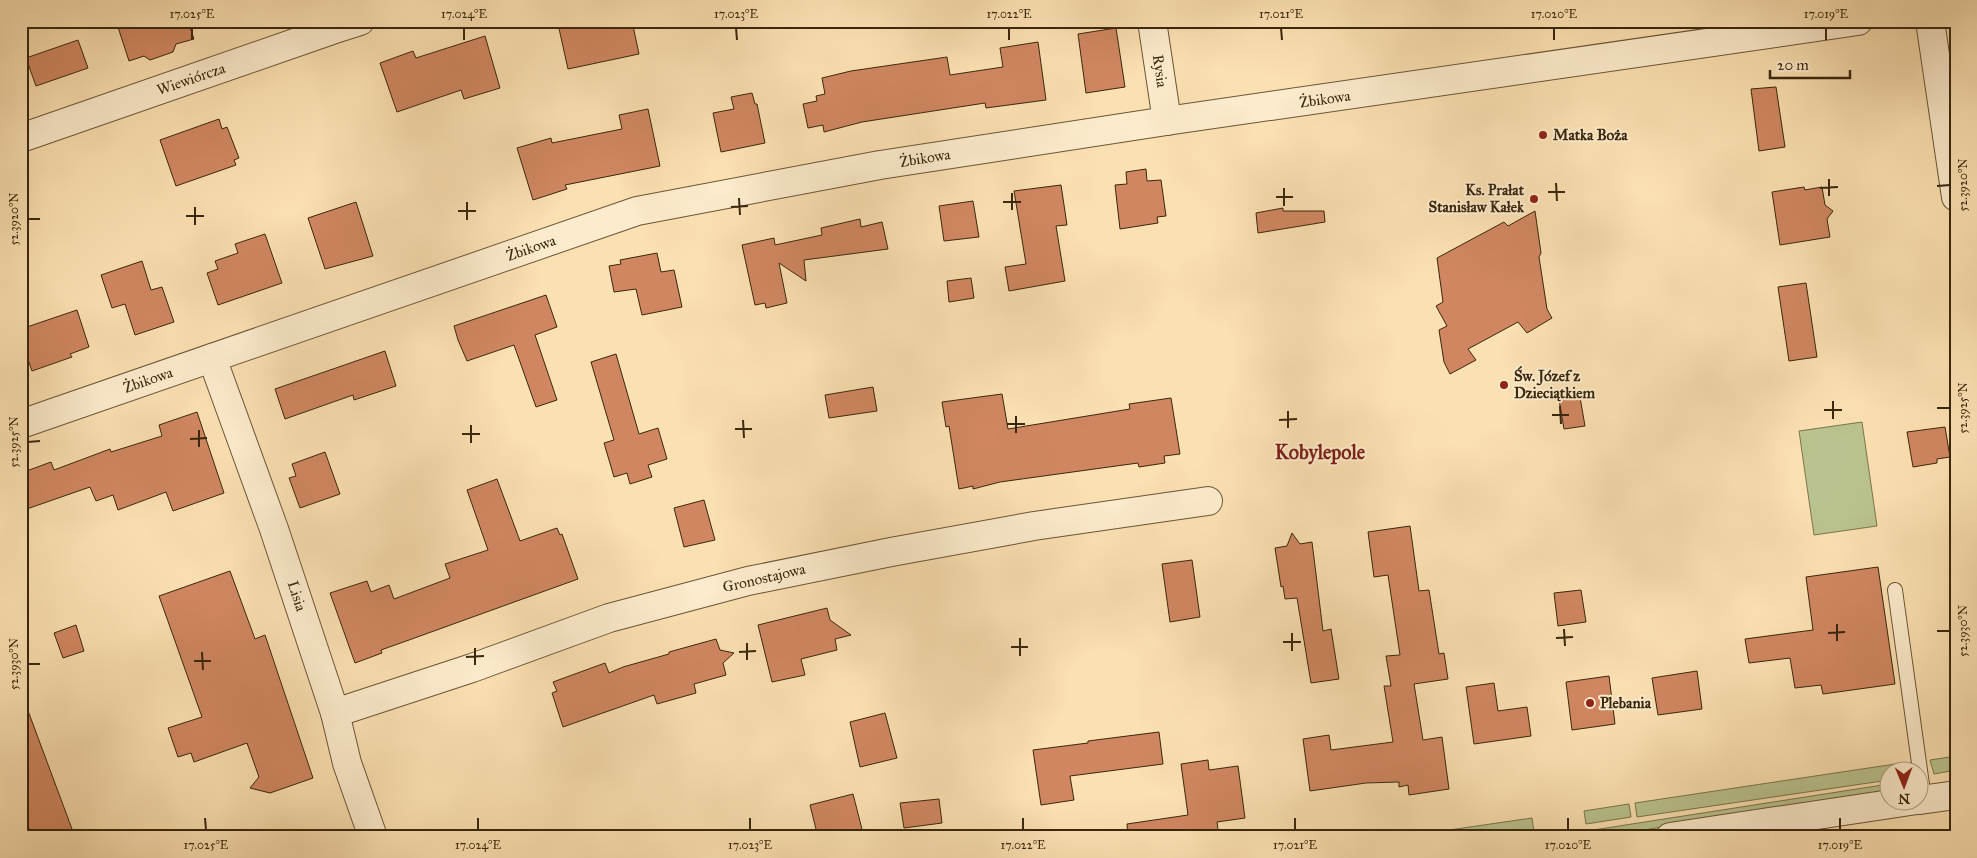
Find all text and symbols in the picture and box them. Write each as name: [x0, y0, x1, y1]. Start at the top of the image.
text: 17.025°E: [170, 7, 215, 21]
text: 17.024°E: [441, 7, 487, 21]
text: 17.023°E: [714, 7, 758, 21]
text: 17.022°E: [986, 7, 1032, 21]
text: 17.021°E: [1259, 7, 1303, 21]
text: 17.020°E: [1531, 7, 1578, 21]
text: 17.019°E: [1804, 7, 1849, 21]
scale bar: [1770, 48, 1850, 80]
street label: Rysia: [1149, 53, 1171, 89]
text: 20 m: [1777, 56, 1809, 74]
street label: Wiewiórcza: [154, 59, 228, 99]
street label: Żbikowa: [1298, 86, 1352, 111]
place label: Matka Boża: [1553, 126, 1628, 144]
marker: Matka Boża: [1537, 129, 1549, 141]
street label: Żbikowa: [898, 145, 952, 171]
text: 52.3920°N: [1956, 159, 1970, 211]
place label: Ks. Prałat Stanisław Kałek: [1429, 181, 1525, 216]
text: 52.3920°N: [7, 193, 21, 245]
marker: Ks. Prałat Stanisław Kałek: [1528, 193, 1540, 205]
street label: Żbikowa: [504, 231, 559, 265]
street label: Żbikowa: [121, 363, 176, 397]
place label: Św. Józef z Dzieciątkiem: [1514, 365, 1595, 402]
marker: Św. Józef z Dzieciątkiem: [1498, 379, 1510, 391]
text: 52.3925°N: [1956, 382, 1970, 434]
text: 52.3925°N: [7, 416, 21, 468]
district label: Kobylepole: [1275, 440, 1366, 465]
street label: Gronostajowa: [721, 560, 808, 596]
street label: Lisia: [284, 578, 311, 614]
text: 52.3930°N: [1956, 605, 1970, 657]
text: 52.3930°N: [7, 638, 21, 690]
place label: Plebania: [1600, 694, 1652, 712]
marker: Plebania: [1584, 697, 1596, 709]
north arrow: [1880, 760, 1930, 810]
text: N: [1898, 790, 1910, 807]
text: 17.025°E: [184, 838, 229, 852]
text: 17.024°E: [455, 838, 501, 852]
text: 17.023°E: [728, 838, 772, 852]
text: 17.022°E: [1000, 838, 1046, 852]
text: 17.021°E: [1273, 838, 1317, 852]
text: 17.020°E: [1545, 838, 1592, 852]
text: 17.019°E: [1818, 838, 1863, 852]

